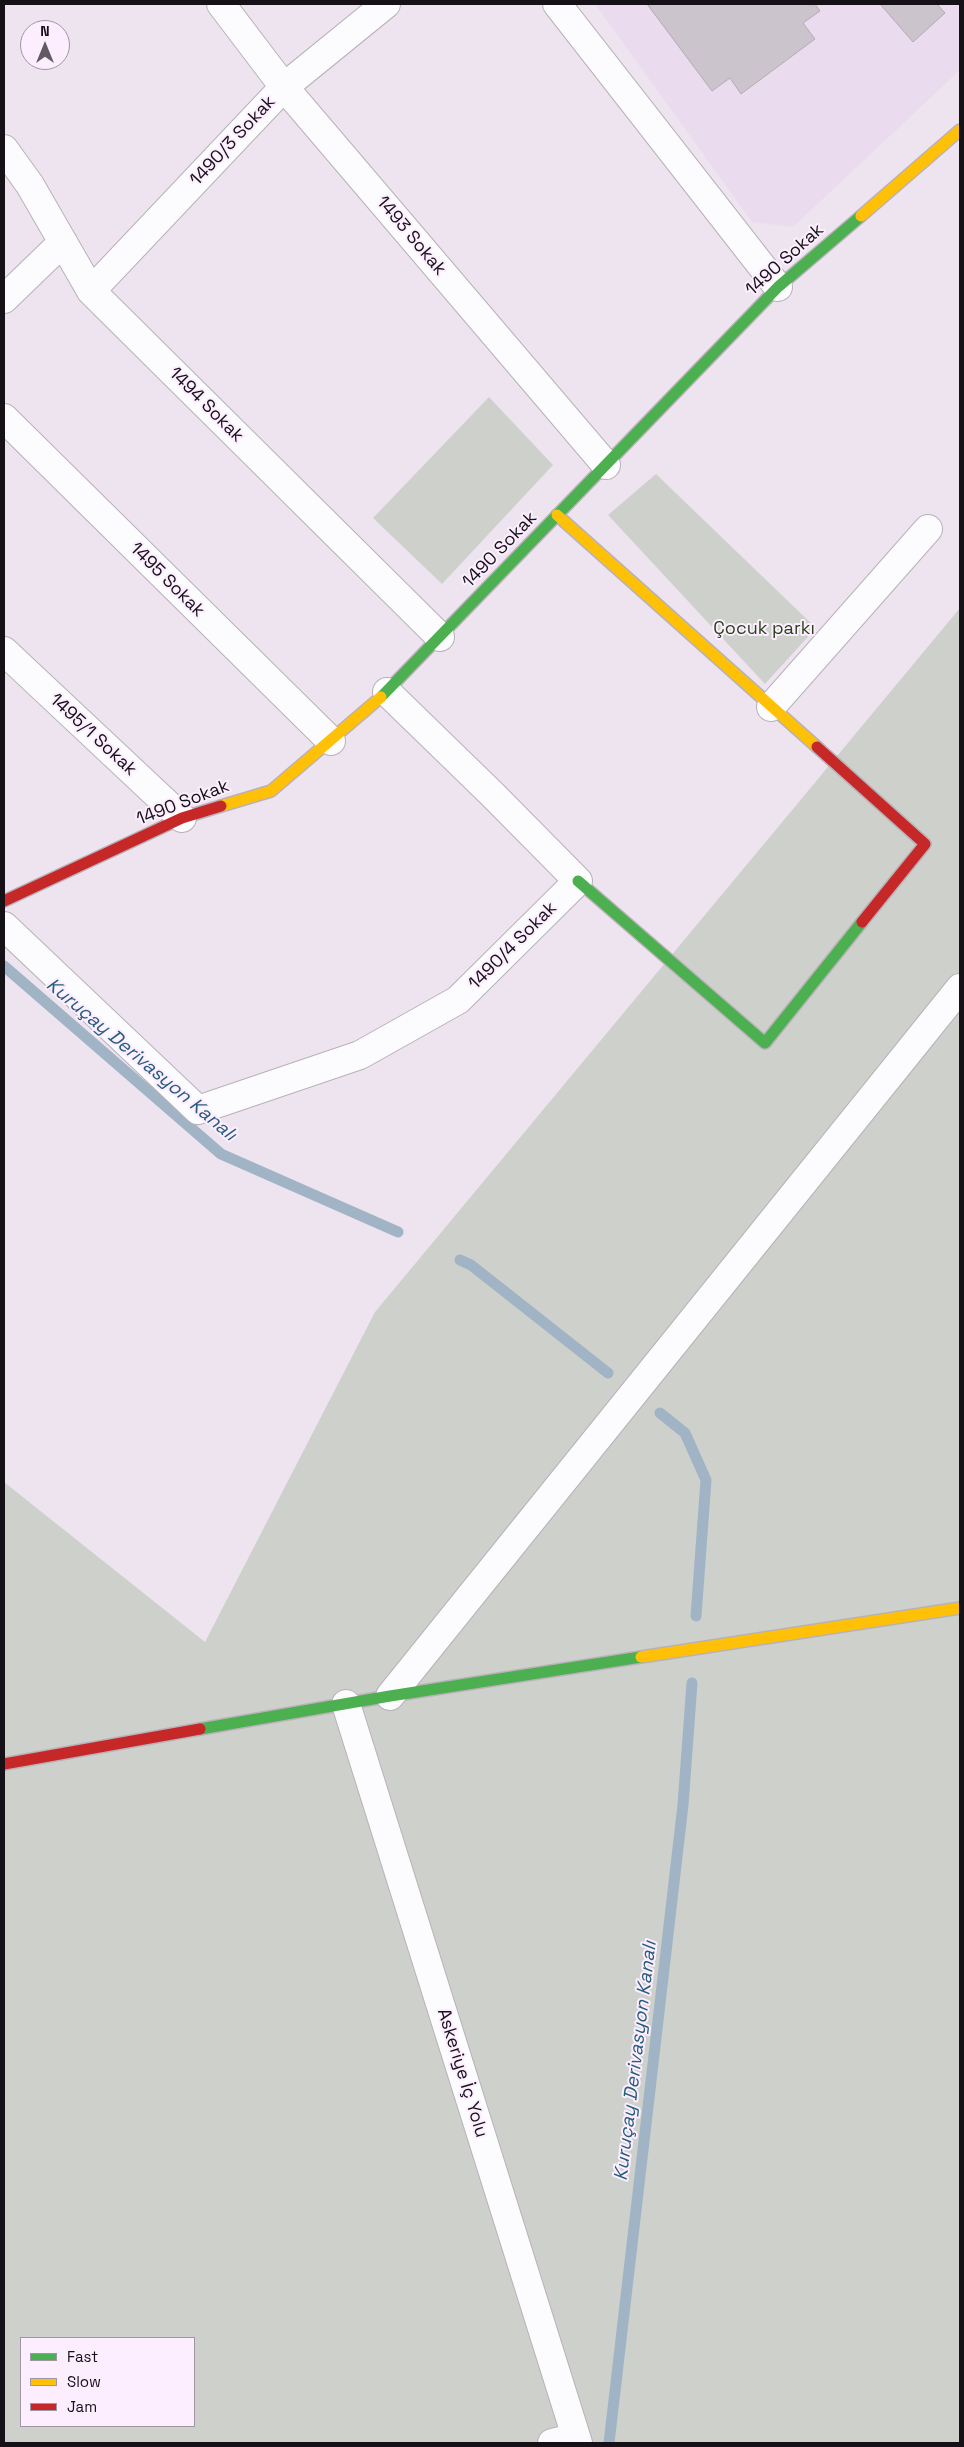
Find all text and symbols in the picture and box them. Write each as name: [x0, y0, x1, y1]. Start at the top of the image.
north arrow: [20, 20, 70, 70]
text: N: [40, 22, 50, 40]
street label: 1490/3 Sokak: [186, 92, 280, 190]
street label: 1493 Sokak: [372, 192, 450, 280]
street label: 1490 Sokak: [741, 219, 829, 301]
street label: 1494 Sokak: [164, 363, 248, 447]
street label: 1490 Sokak: [458, 507, 542, 593]
street label: 1495 Sokak: [125, 538, 209, 622]
park label: Çocuk parkı: [713, 618, 815, 640]
street label: 1495/1 Sokak: [45, 689, 141, 781]
street label: 1490 Sokak: [134, 775, 232, 831]
street label: 1490/4 Sokak: [465, 898, 561, 994]
water label: Kuruçay Derivasyon Kanalı: [41, 974, 241, 1146]
water label: Kuruçay Derivasyon Kanalı: [610, 1940, 662, 2182]
street label: Askeriye İç Yolu: [432, 2006, 492, 2140]
legend: [20, 2337, 195, 2427]
text: Fast: [67, 2347, 98, 2366]
text: Slow: [67, 2372, 101, 2391]
text: Jam: [67, 2397, 97, 2416]

